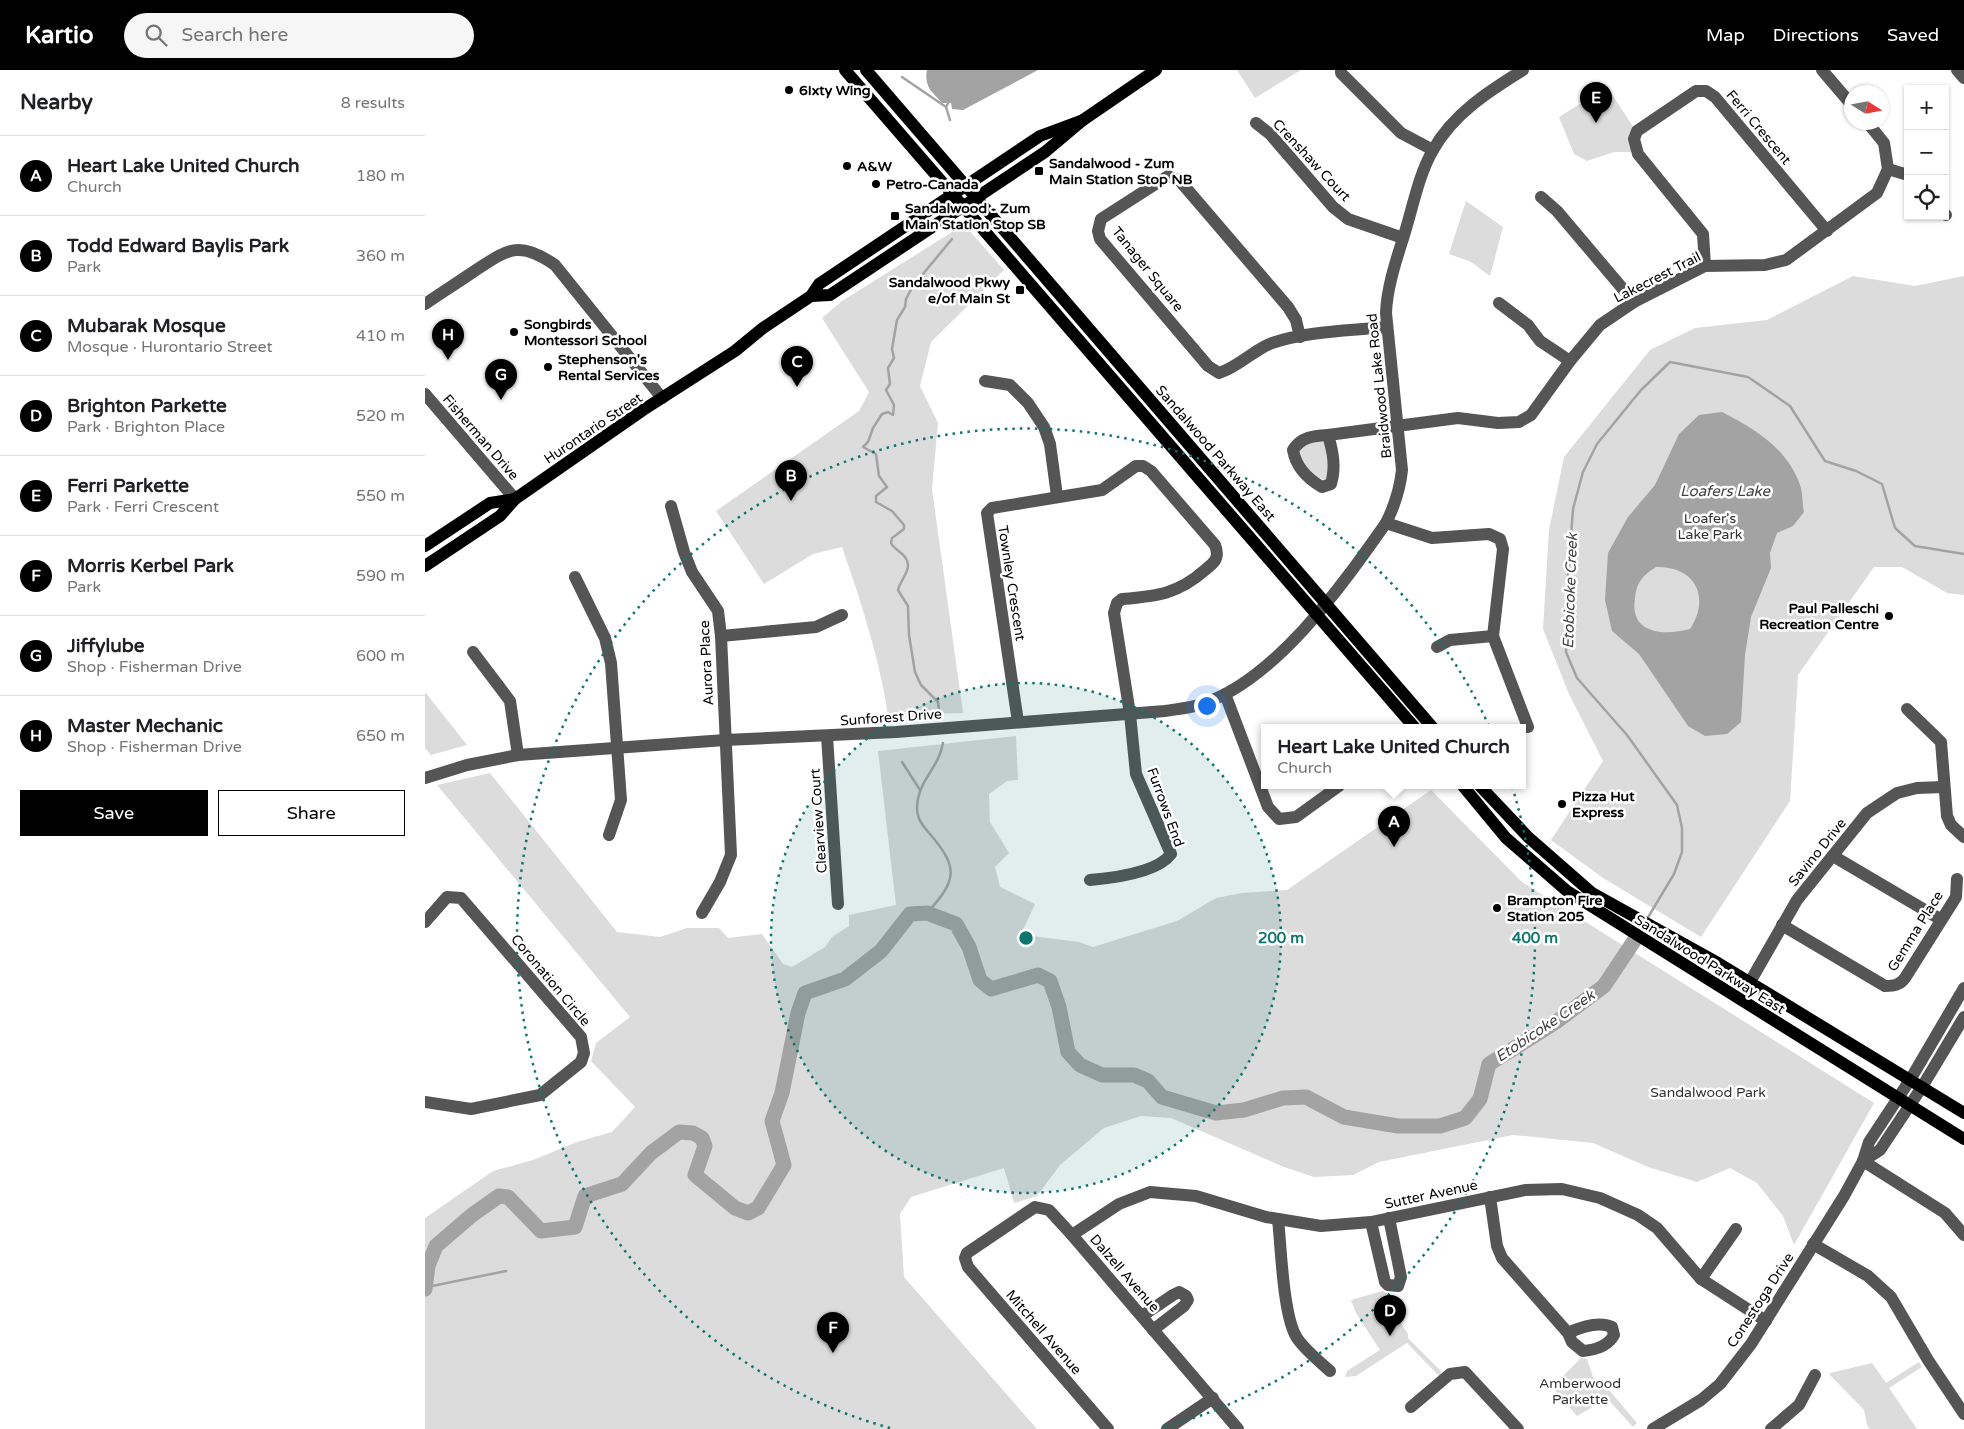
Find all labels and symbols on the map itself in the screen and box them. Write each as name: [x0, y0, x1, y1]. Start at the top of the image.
place label: 6Ixty Wing: [799, 82, 871, 99]
pin: E: [1580, 82, 1612, 123]
marker: 6Ixty Wing: [783, 84, 795, 96]
north arrow: [1844, 85, 1889, 130]
street label: Ferri Crescent: [1722, 87, 1795, 169]
street label: Crenshaw Court: [1269, 116, 1355, 205]
place label: Sandalwood - Zum Main Station Stop NB: [1049, 155, 1193, 188]
place label: A&W: [857, 158, 893, 175]
marker: A&W: [841, 160, 853, 172]
marker: Sandalwood - Zum Main Station Stop NB: [1033, 165, 1045, 177]
place label: Petro-Canada: [886, 176, 979, 193]
marker: Petro-Canada: [870, 178, 882, 190]
place label: Sandalwood - Zum Main Station Stop SB: [905, 200, 1046, 233]
marker: Sandalwood - Zum Main Station Stop SB: [889, 210, 901, 222]
street label: Tanager Square: [1108, 223, 1187, 315]
street label: Lakecrest Trail: [1611, 248, 1704, 307]
place label: Sandalwood Pkwy e/of Main St: [889, 274, 1011, 307]
marker: Sandalwood Pkwy e/of Main St: [1014, 284, 1026, 296]
street label: Braidwood Lake Road: [1363, 313, 1396, 459]
place label: Songbirds Montessori School: [524, 316, 647, 349]
pin: H: [432, 319, 464, 360]
marker: Songbirds Montessori School: [508, 326, 520, 338]
pin: C: [781, 346, 813, 387]
place label: Stephenson's Rental Services: [558, 351, 660, 384]
pin: G: [485, 359, 517, 400]
marker: Stephenson's Rental Services: [542, 361, 554, 373]
street label: Sandalwood Parkway East: [1152, 382, 1280, 525]
street label: Hurontario Street: [541, 389, 646, 468]
street label: Fisherman Drive: [439, 391, 522, 484]
pin: B: [775, 460, 807, 501]
water label: Loafers Lake: [1680, 482, 1772, 500]
park label: Loafer's Lake Park: [1678, 510, 1743, 543]
street label: Townley Crescent: [994, 524, 1029, 643]
water label: Etobicoke Creek: [1559, 531, 1581, 649]
place label: Paul Palleschi Recreation Centre: [1759, 600, 1879, 633]
marker: Paul Palleschi Recreation Centre: [1883, 610, 1895, 622]
street label: Aurora Place: [696, 620, 717, 706]
your location: [1194, 693, 1220, 719]
street label: Sunforest Drive: [840, 705, 943, 730]
street label: Furrows End: [1143, 765, 1188, 849]
street label: Clearview Court: [806, 767, 831, 874]
place label: Pizza Hut Express: [1572, 788, 1635, 821]
marker: Pizza Hut Express: [1556, 798, 1568, 810]
pin: A: [1378, 806, 1410, 847]
street label: Savino Drive: [1785, 815, 1850, 890]
street label: Gemma Place: [1884, 888, 1947, 975]
place label: Brampton Fire Station 205: [1507, 892, 1602, 925]
marker: Brampton Fire Station 205: [1491, 902, 1503, 914]
street label: Sandalwood Parkway East: [1631, 911, 1789, 1018]
centre of rings: [1017, 929, 1035, 947]
text: 200 m: [1258, 929, 1304, 947]
text: 400 m: [1512, 929, 1558, 947]
street label: Coronation Circle: [507, 931, 594, 1030]
water label: Etobicoke Creek: [1492, 985, 1600, 1066]
park label: Sandalwood Park: [1650, 1084, 1766, 1101]
street label: Sutter Avenue: [1383, 1176, 1479, 1213]
street label: Dalzell Avenue: [1086, 1231, 1163, 1316]
street label: Conestoga Drive: [1723, 1250, 1797, 1351]
street label: Mitchell Avenue: [1002, 1286, 1085, 1378]
pin: D: [1374, 1295, 1406, 1336]
pin: F: [817, 1312, 849, 1353]
park label: Amberwood Parkette: [1539, 1375, 1621, 1408]

